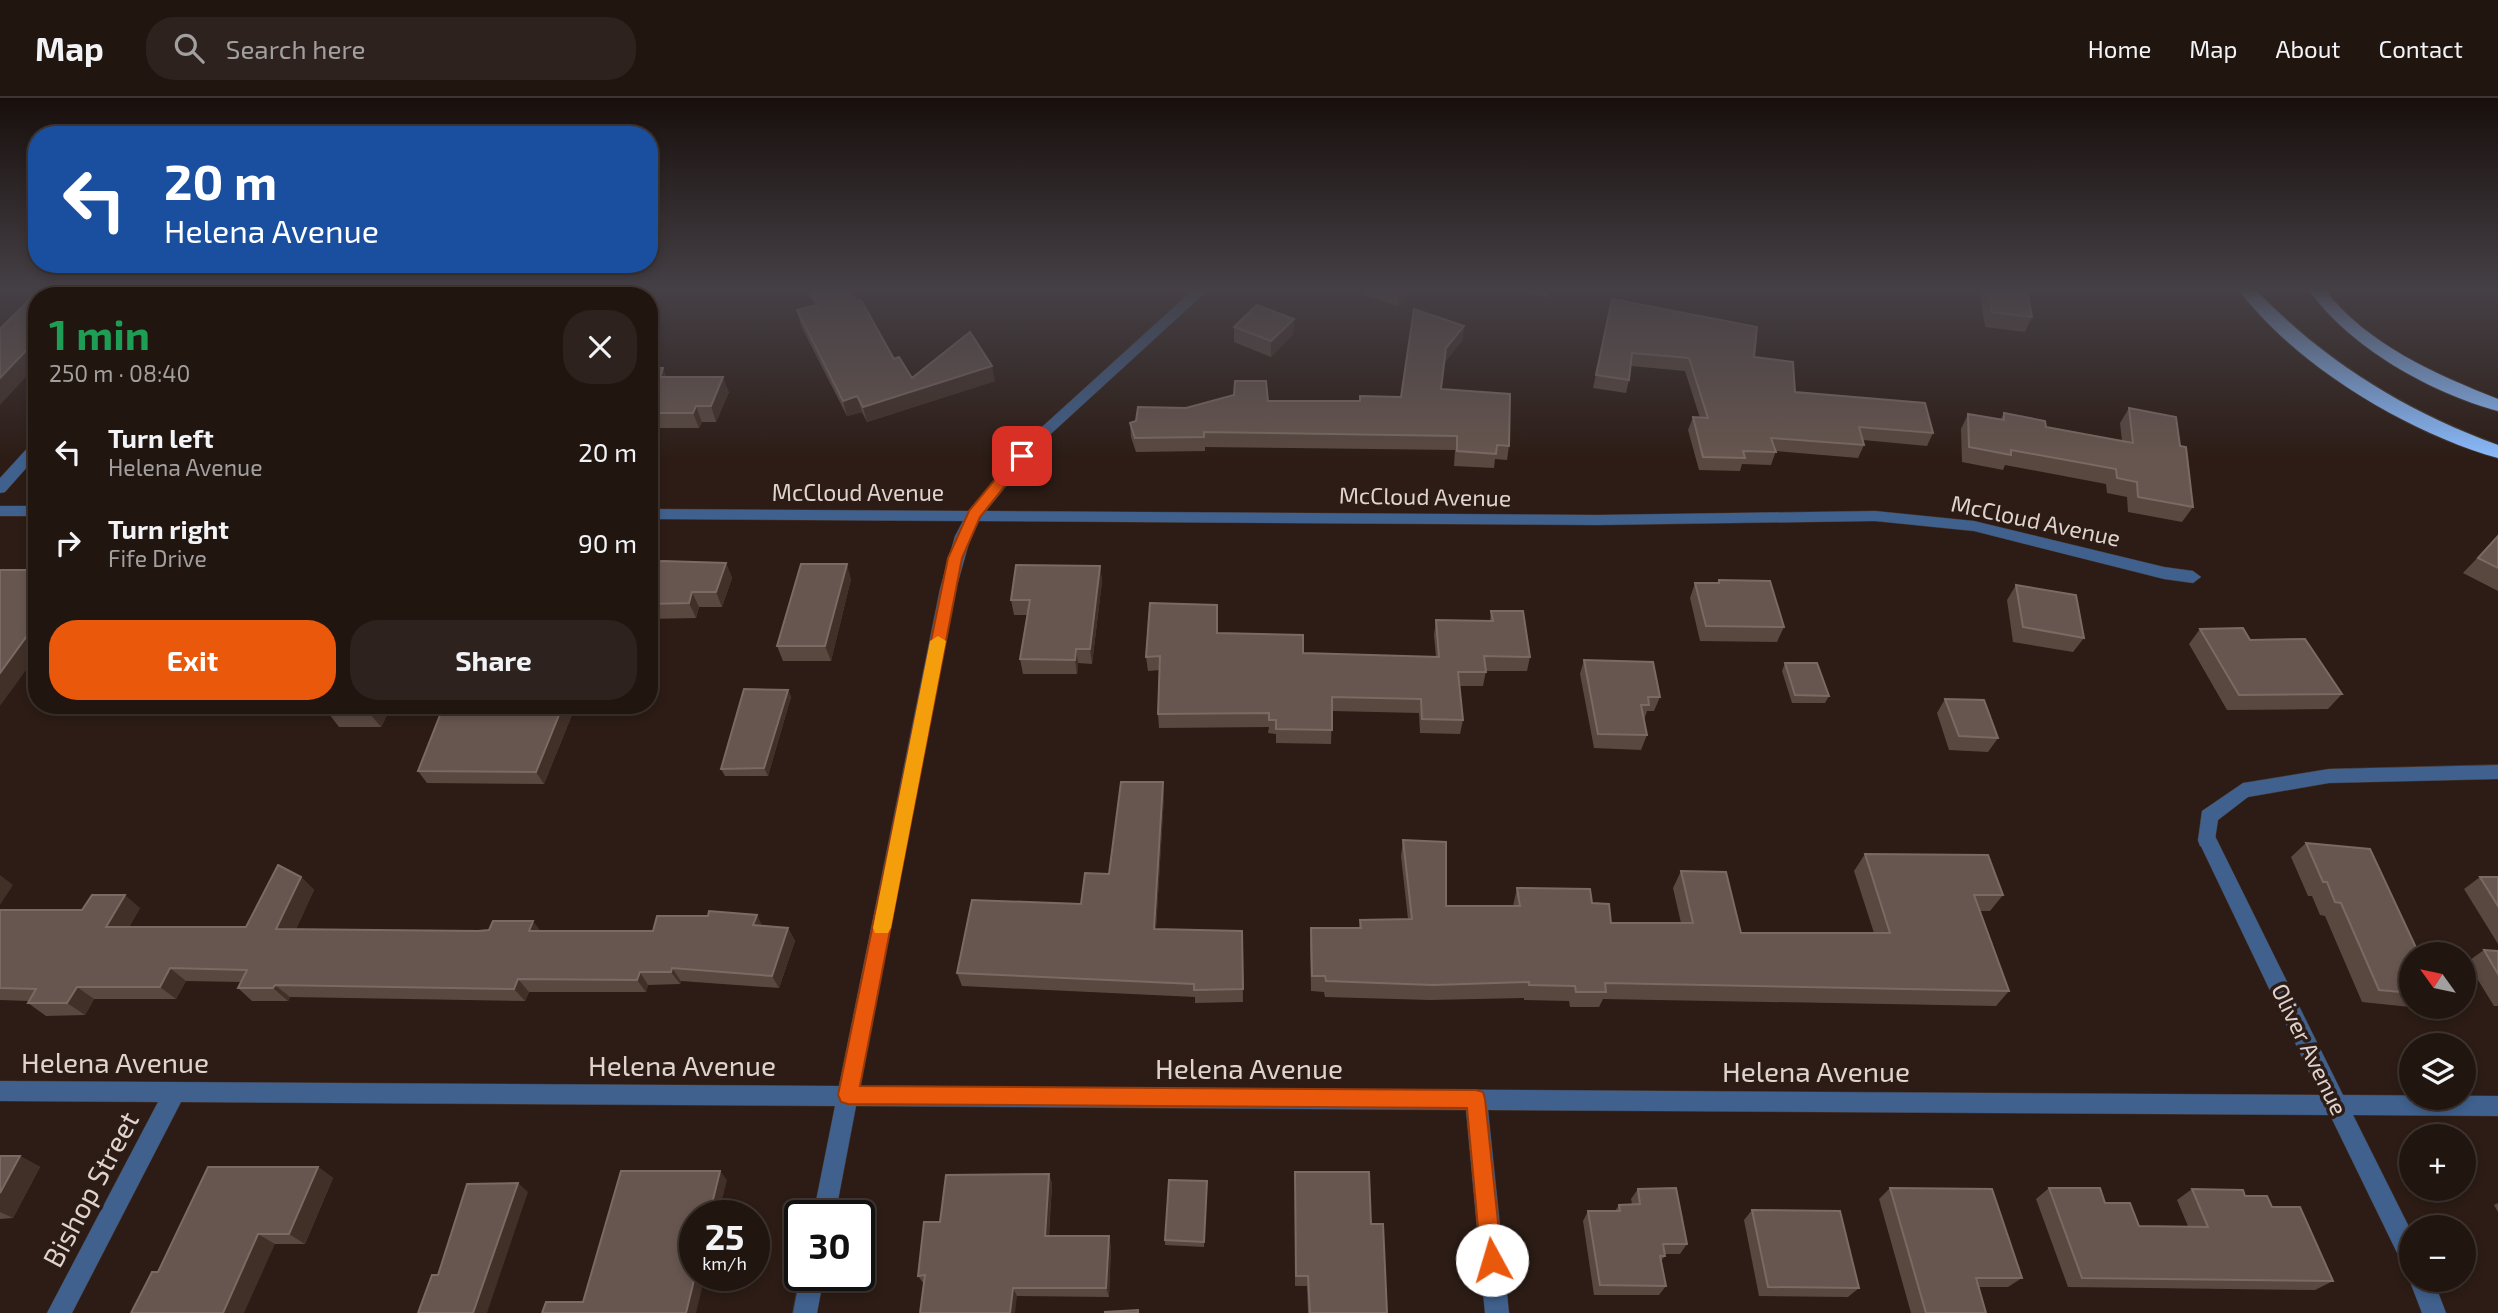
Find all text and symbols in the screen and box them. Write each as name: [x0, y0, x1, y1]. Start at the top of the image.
search box: [146, 17, 636, 80]
text: Map: [35, 28, 104, 68]
icon: search: [170, 29, 208, 67]
text: Search here: [226, 33, 365, 64]
text: Home: [2088, 34, 2151, 63]
text: Map: [2189, 34, 2237, 63]
text: About: [2275, 34, 2341, 63]
text: Contact: [2379, 34, 2463, 63]
text: 20 m: [164, 151, 277, 210]
icon: left: [49, 154, 140, 245]
text: Helena Avenue: [164, 211, 379, 249]
text: 1 min: [49, 308, 150, 358]
button: close: [563, 310, 637, 384]
text: 250 m · 08:40: [49, 359, 190, 387]
text: Turn left: [108, 422, 214, 453]
pin: [992, 426, 1052, 486]
icon: left: [49, 433, 87, 471]
text: 20 m: [578, 436, 637, 467]
icon: arrive: [1003, 437, 1041, 475]
text: Helena Avenue: [108, 453, 263, 481]
street label: McCloud Avenue: [772, 478, 944, 506]
street label: McCloud Avenue: [1339, 480, 1511, 512]
street label: McCloud Avenue: [1949, 488, 2123, 552]
text: Turn right: [108, 513, 229, 544]
icon: right: [49, 524, 87, 562]
text: 90 m: [578, 527, 637, 558]
text: Fife Drive: [108, 544, 207, 572]
button: Exit: [49, 620, 336, 700]
button: Share: [350, 620, 637, 700]
north arrow: [2399, 942, 2476, 1018]
map controls: [2399, 942, 2476, 1292]
street label: Oliver Avenue: [2266, 979, 2354, 1119]
button: layers: [2399, 1033, 2476, 1110]
street label: Helena Avenue: [21, 1045, 209, 1079]
street label: Helena Avenue: [588, 1048, 776, 1082]
street label: Helena Avenue: [1155, 1051, 1343, 1085]
street label: Helena Avenue: [1722, 1054, 1910, 1088]
street label: Bishop Street: [35, 1106, 145, 1272]
button: +: [2399, 1124, 2476, 1201]
speed limit sign: 30: [784, 1200, 875, 1291]
text: 25: [705, 1215, 744, 1257]
button: −: [2399, 1215, 2476, 1292]
position arrow: [1455, 1223, 1529, 1297]
text: km/h: [702, 1252, 747, 1274]

